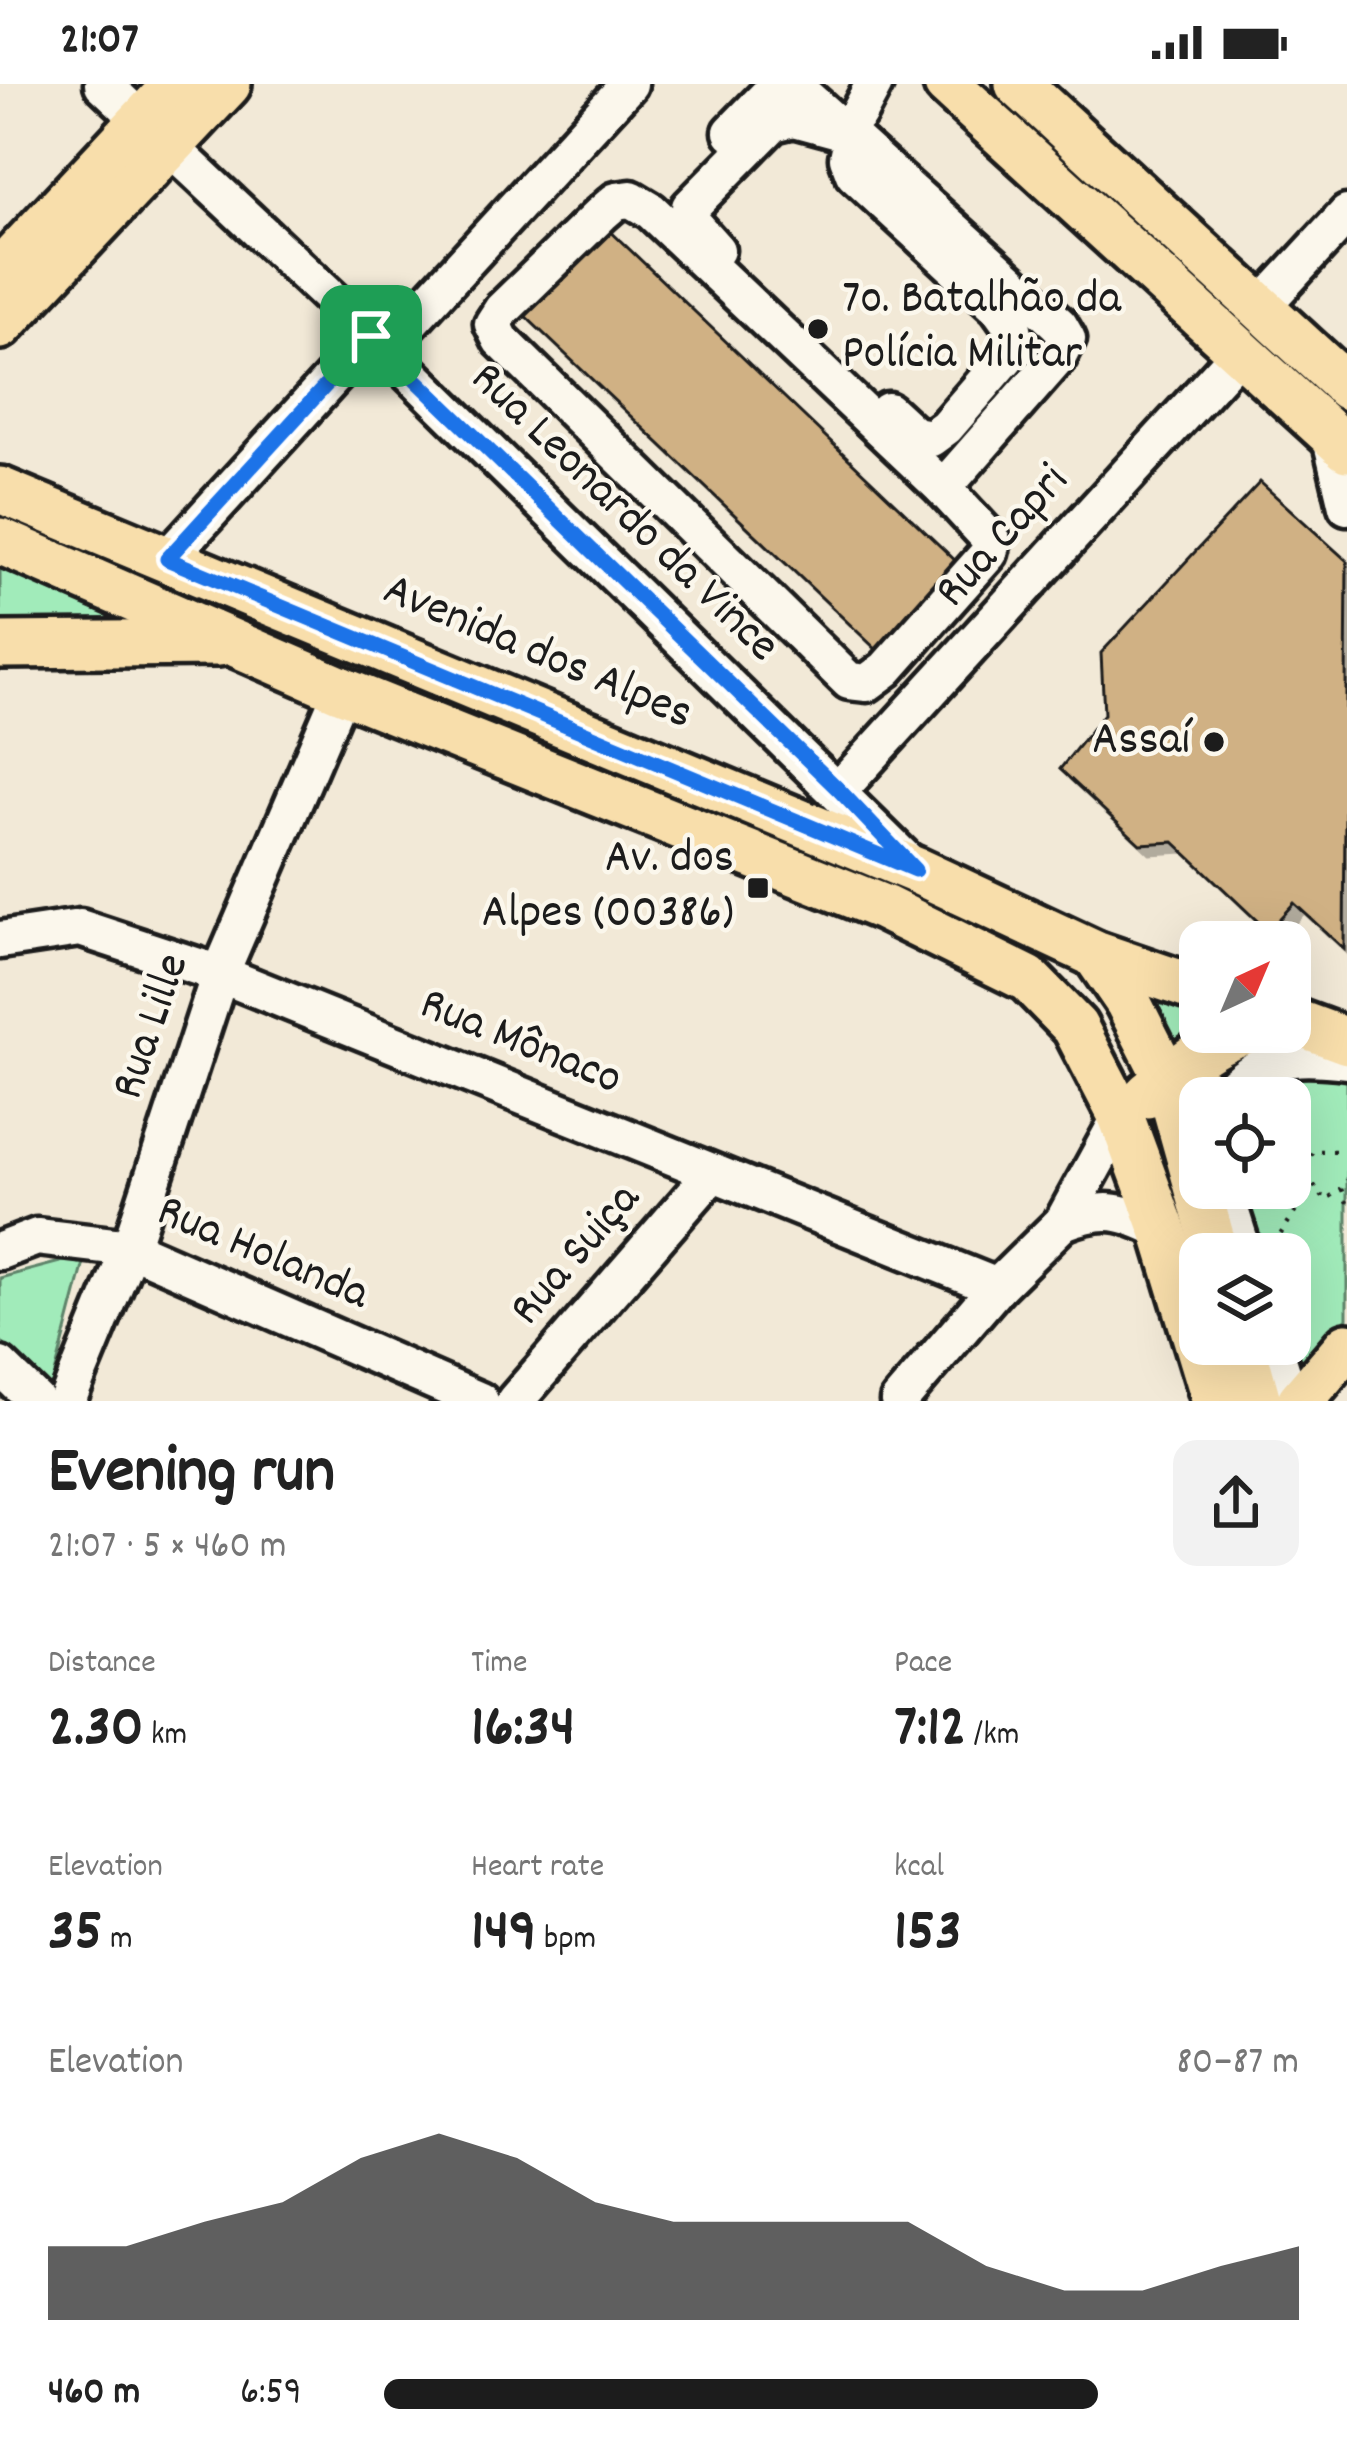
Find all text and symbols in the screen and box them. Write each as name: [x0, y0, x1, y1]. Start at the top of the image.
text: 21:07: [60, 10, 139, 74]
place label: 7o. Batalhão da Polícia Militar: [842, 267, 1122, 391]
pin: [320, 285, 422, 387]
icon: arrive: [338, 303, 404, 369]
marker: 7o. Batalhão da Polícia Militar: [805, 316, 831, 342]
street label: Rua Leonardo da Vince: [452, 348, 794, 680]
street label: Rua Capri: [921, 451, 1087, 625]
street label: Avenida dos Alpes: [371, 558, 703, 750]
place label: Assaí: [1092, 708, 1193, 777]
marker: Assaí: [1201, 729, 1227, 755]
place label: Av. dos Alpes (00386): [482, 826, 734, 950]
marker: Av. dos Alpes (00386): [745, 875, 771, 901]
north arrow: [1179, 921, 1311, 1053]
map controls: [1179, 921, 1311, 1365]
street label: Rua Lille: [96, 945, 210, 1109]
street label: Rua Mônaco: [409, 972, 631, 1116]
button: locate: [1179, 1077, 1311, 1209]
street label: Rua Suiça: [495, 1168, 660, 1343]
street label: Rua Holanda: [145, 1179, 380, 1331]
button: layers: [1179, 1233, 1311, 1365]
text: Evening run: [48, 1429, 335, 1523]
button: share: [1173, 1440, 1299, 1566]
text: 21:07 · 5 × 460 m: [48, 1521, 286, 1576]
text: Distance: [48, 1641, 156, 1688]
text: Time: [471, 1641, 527, 1688]
text: Pace: [894, 1641, 952, 1688]
text: 2.30: [48, 1688, 144, 1774]
text: 16:34: [471, 1688, 575, 1774]
text: 7:12: [894, 1688, 966, 1774]
text: km: [144, 1713, 187, 1760]
text: /km: [966, 1713, 1019, 1760]
text: Elevation: [48, 1845, 163, 1892]
text: Heart rate: [471, 1845, 604, 1892]
text: kcal: [894, 1845, 944, 1892]
text: 35: [48, 1892, 102, 1978]
text: 149: [471, 1892, 537, 1978]
text: 153: [894, 1892, 962, 1978]
text: m: [102, 1917, 133, 1964]
text: bpm: [537, 1917, 596, 1964]
text: Elevation: [48, 2037, 184, 2092]
text: 80–87 m: [1176, 2037, 1299, 2092]
text: 460 m: [48, 2367, 140, 2422]
text: 6:59: [240, 2367, 302, 2422]

